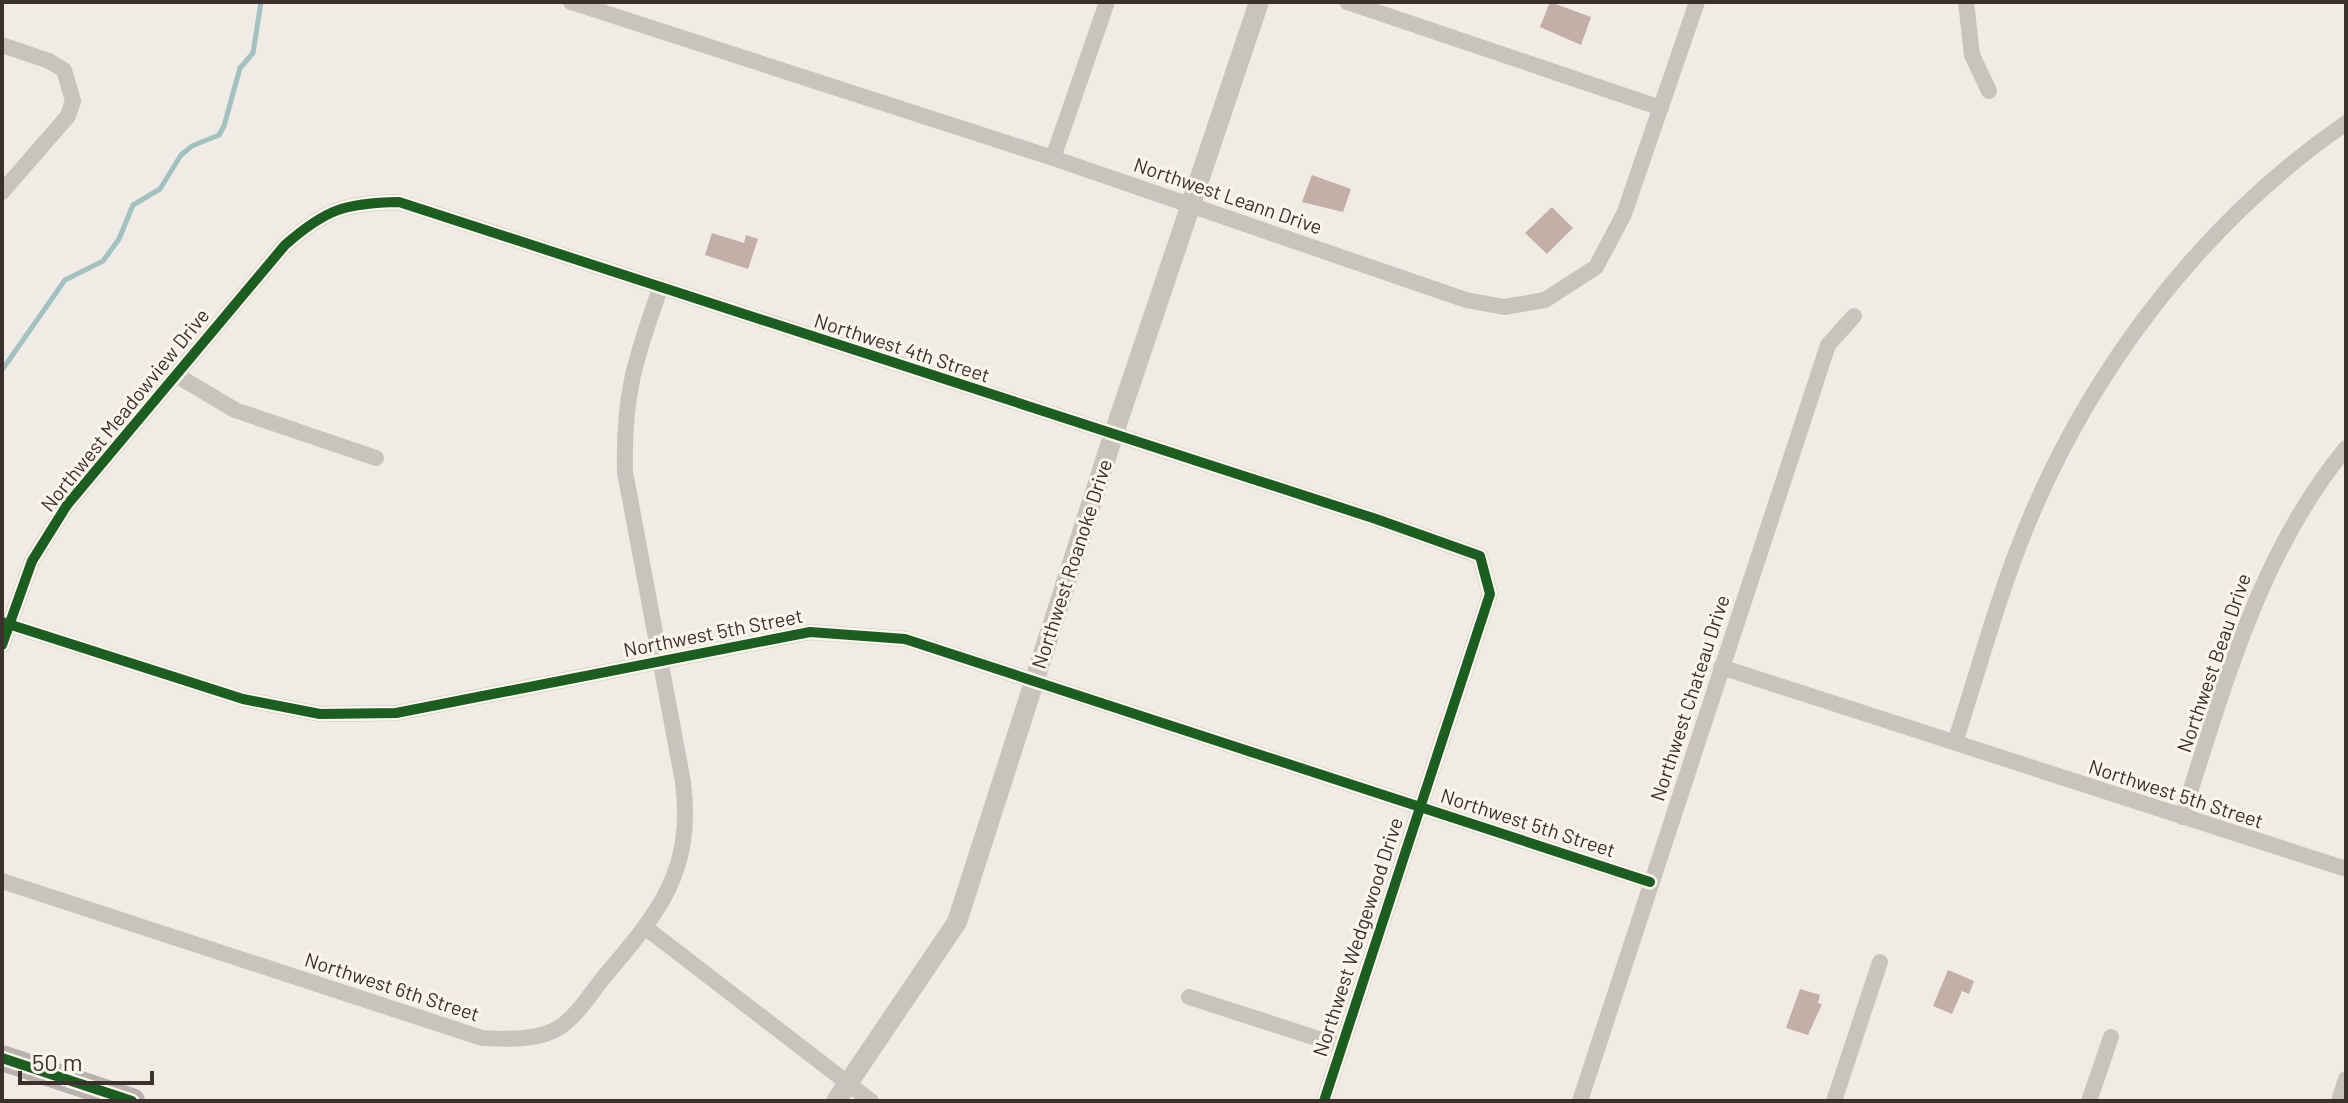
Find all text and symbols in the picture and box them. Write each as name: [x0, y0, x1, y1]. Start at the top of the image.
street label: Northwest Leann Drive: [1131, 152, 1326, 239]
street label: Northwest Meadowview Drive: [35, 303, 214, 516]
street label: Northwest 4th Street: [812, 307, 993, 387]
street label: Northwest Roanoke Drive: [1026, 456, 1116, 672]
street label: Northwest Beau Drive: [2171, 570, 2255, 755]
street label: Northwest Chateau Drive: [1644, 592, 1734, 804]
street label: Northwest 5th Street: [621, 603, 805, 661]
street label: Northwest 5th Street: [2086, 753, 2267, 833]
street label: Northwest 5th Street: [1438, 782, 1619, 862]
street label: Northwest Wedgewood Drive: [1307, 814, 1407, 1059]
street label: Northwest 6th Street: [302, 946, 483, 1026]
scale bar: [20, 1035, 152, 1085]
text: 50 m: [32, 1047, 83, 1076]

